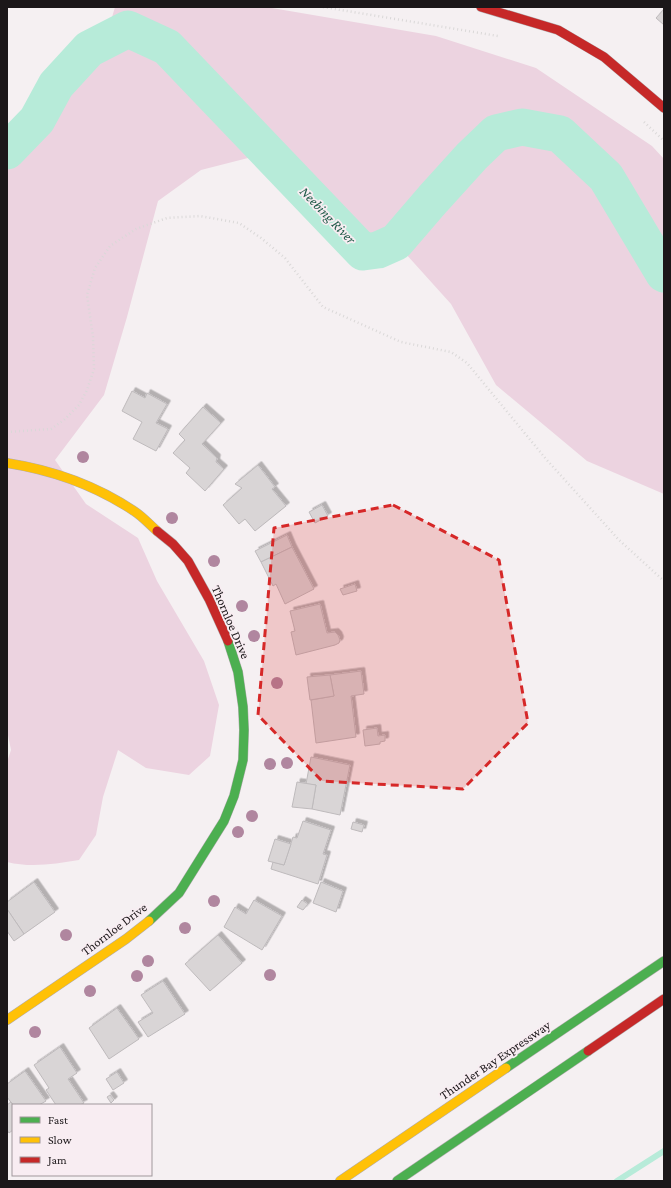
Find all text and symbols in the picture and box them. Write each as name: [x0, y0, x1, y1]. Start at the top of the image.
water label: Neebing River: [297, 183, 360, 248]
street label: Thornloe Drive: [209, 583, 253, 661]
street label: Thornloe Drive: [78, 899, 150, 959]
street label: Thunder Bay Expressway: [437, 1017, 554, 1103]
legend: [12, 1104, 152, 1176]
text: Fast: [48, 1113, 69, 1127]
text: Slow: [48, 1133, 72, 1147]
text: Jam: [47, 1153, 67, 1167]

